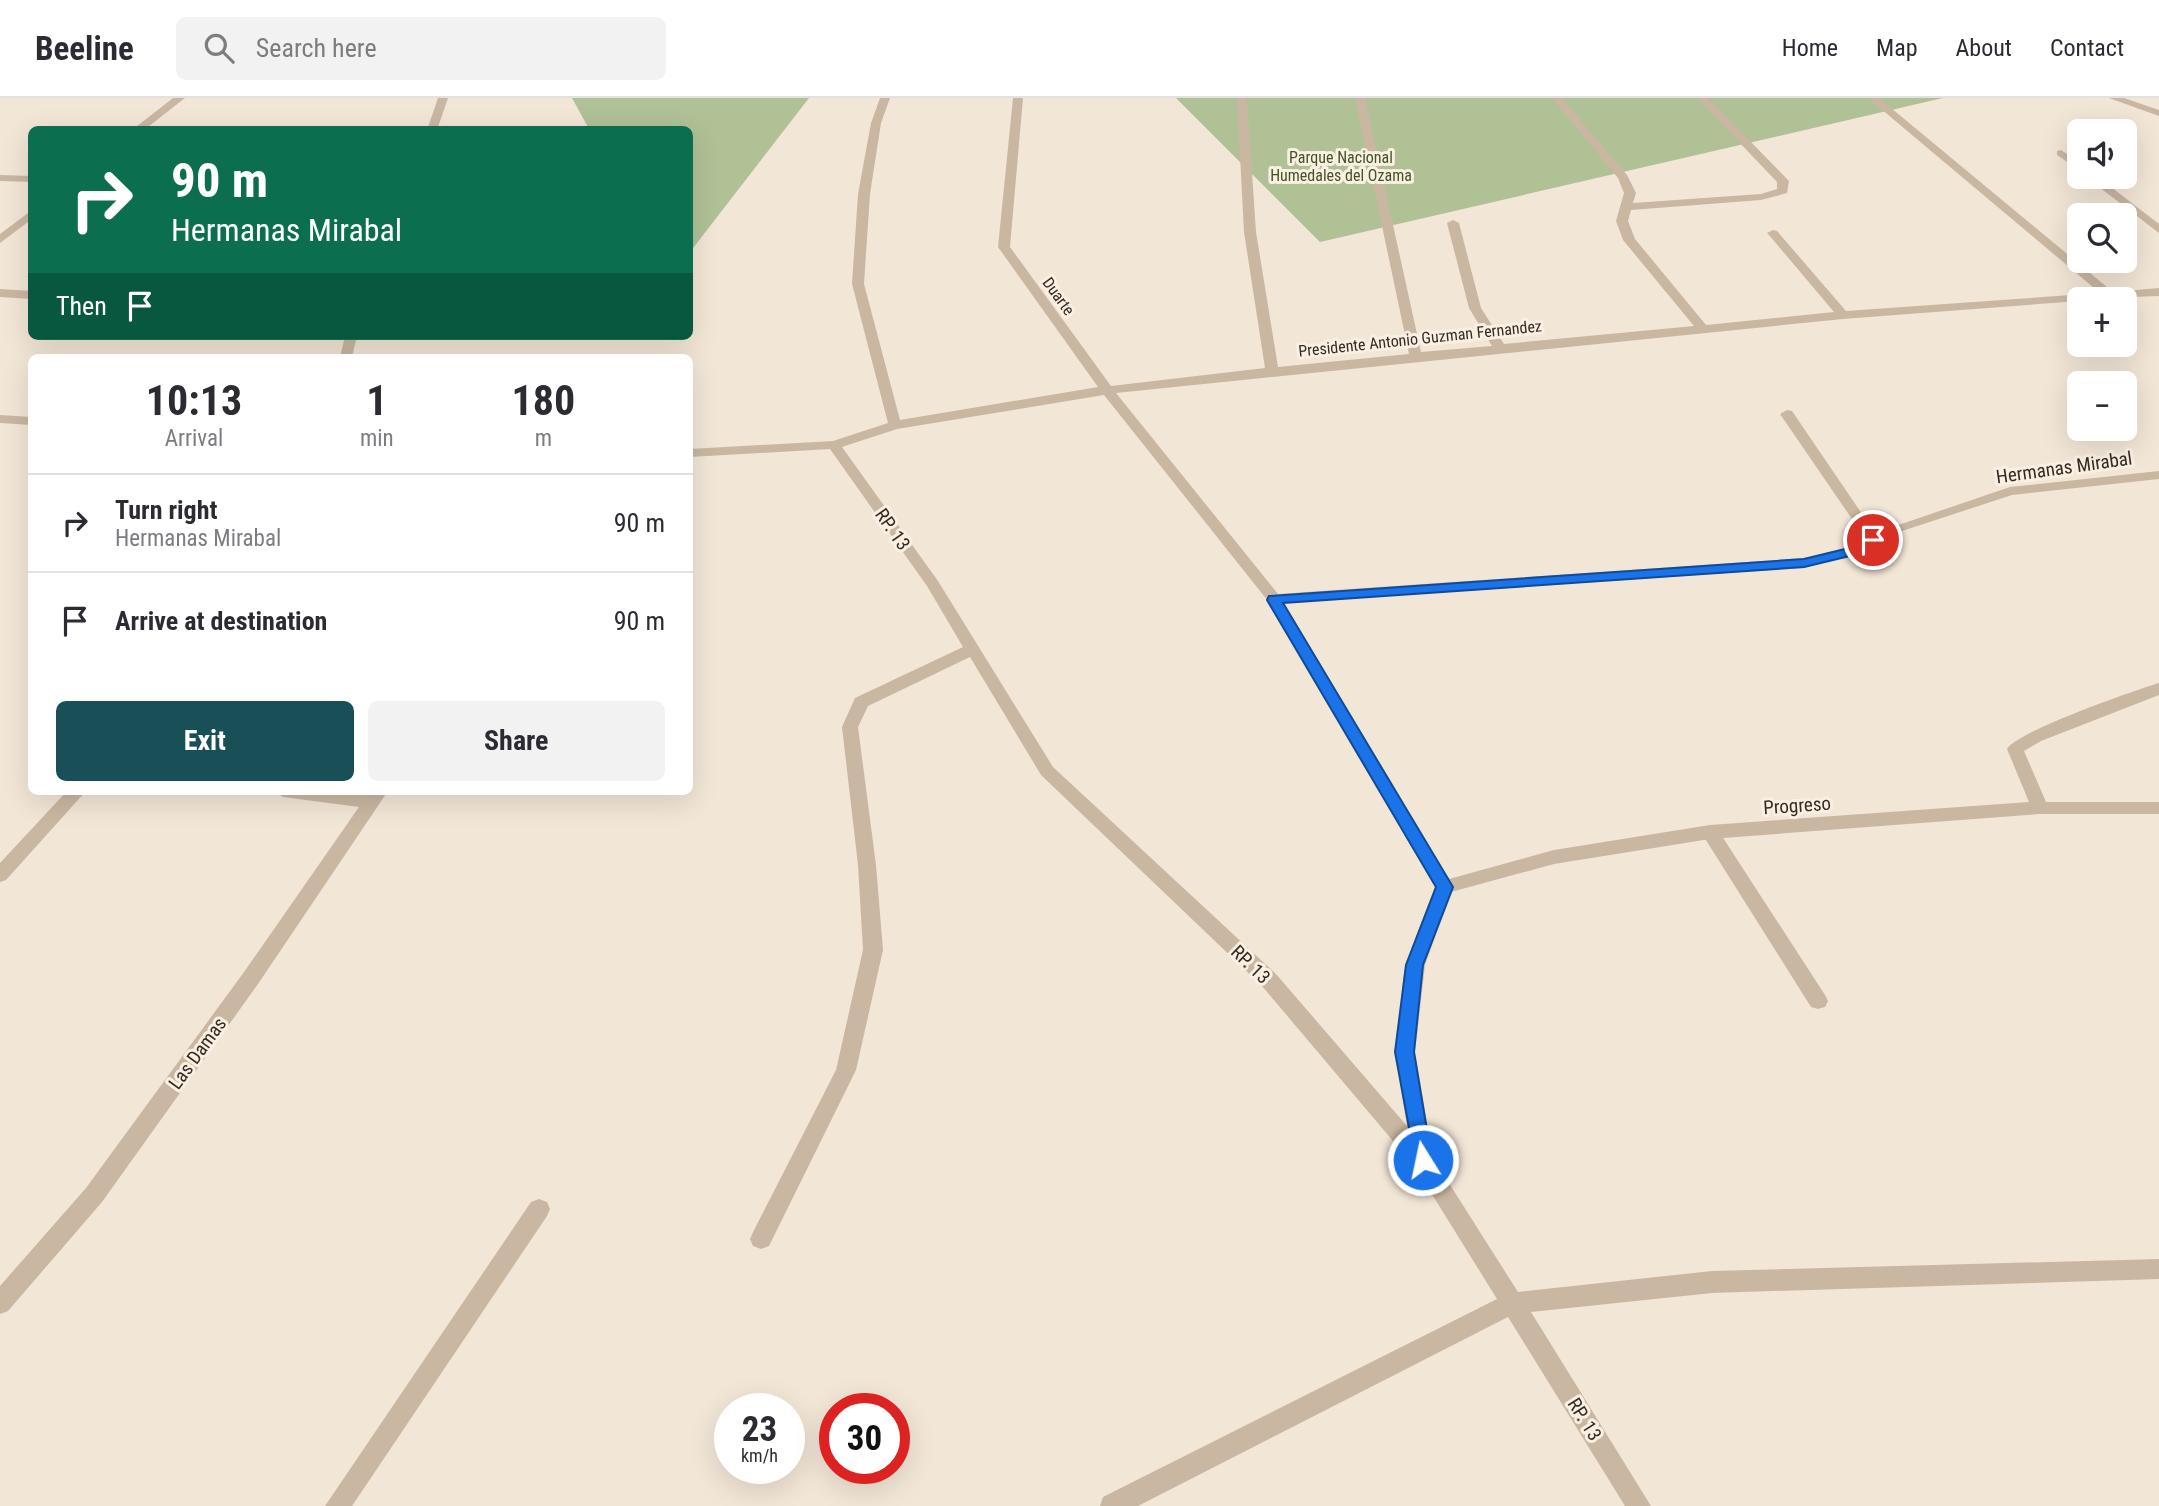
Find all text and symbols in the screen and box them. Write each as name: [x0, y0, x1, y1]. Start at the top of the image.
search box: [176, 17, 666, 80]
text: Beeline: [35, 29, 134, 68]
icon: search: [200, 29, 238, 67]
text: Search here: [256, 33, 377, 63]
text: Home: [1782, 34, 1838, 62]
text: Map: [1876, 34, 1918, 62]
text: About: [1956, 34, 2012, 62]
text: Contact: [2050, 34, 2124, 62]
map controls: [2067, 119, 2137, 441]
button: sound: [2067, 119, 2137, 189]
park label: Parque Nacional Humedales del Ozama: [1270, 148, 1412, 185]
text: 90 m: [171, 152, 268, 209]
icon: right: [56, 154, 147, 245]
button: search: [2067, 203, 2137, 273]
text: Hermanas Mirabal: [171, 211, 402, 249]
street label: Duarte: [1039, 274, 1079, 319]
icon: arrive: [121, 287, 159, 325]
button: +: [2067, 287, 2137, 357]
text: Then: [56, 291, 107, 321]
street label: Presidente Antonio Guzman Fernandez: [1297, 316, 1543, 361]
button: −: [2067, 371, 2137, 441]
text: 10:13: [146, 376, 242, 425]
text: 1: [366, 376, 387, 425]
text: 180: [511, 376, 575, 425]
text: Arrival: [165, 425, 223, 452]
text: min: [360, 425, 394, 452]
text: m: [535, 425, 552, 452]
street label: Hermanas Mirabal: [1994, 447, 2134, 488]
text: Turn right: [115, 495, 217, 525]
icon: right: [56, 504, 94, 542]
street label: RP. 13: [870, 504, 915, 555]
text: 90 m: [614, 508, 665, 538]
pin: [1843, 510, 1903, 570]
icon: arrive: [1854, 521, 1892, 559]
text: Hermanas Mirabal: [115, 525, 281, 552]
icon: arrive: [56, 602, 94, 640]
text: Arrive at destination: [115, 606, 327, 636]
text: 90 m: [614, 606, 665, 636]
button: Exit: [56, 701, 354, 781]
button: Share: [368, 701, 665, 781]
street label: Progreso: [1762, 792, 1832, 819]
street label: RP. 13: [1226, 940, 1275, 989]
street label: Las Damas: [164, 1013, 231, 1094]
position arrow: [1386, 1123, 1460, 1197]
speed limit sign: 30: [819, 1393, 910, 1484]
street label: RP. 13: [1563, 1394, 1606, 1445]
text: 23: [742, 1409, 777, 1450]
text: km/h: [741, 1445, 778, 1466]

